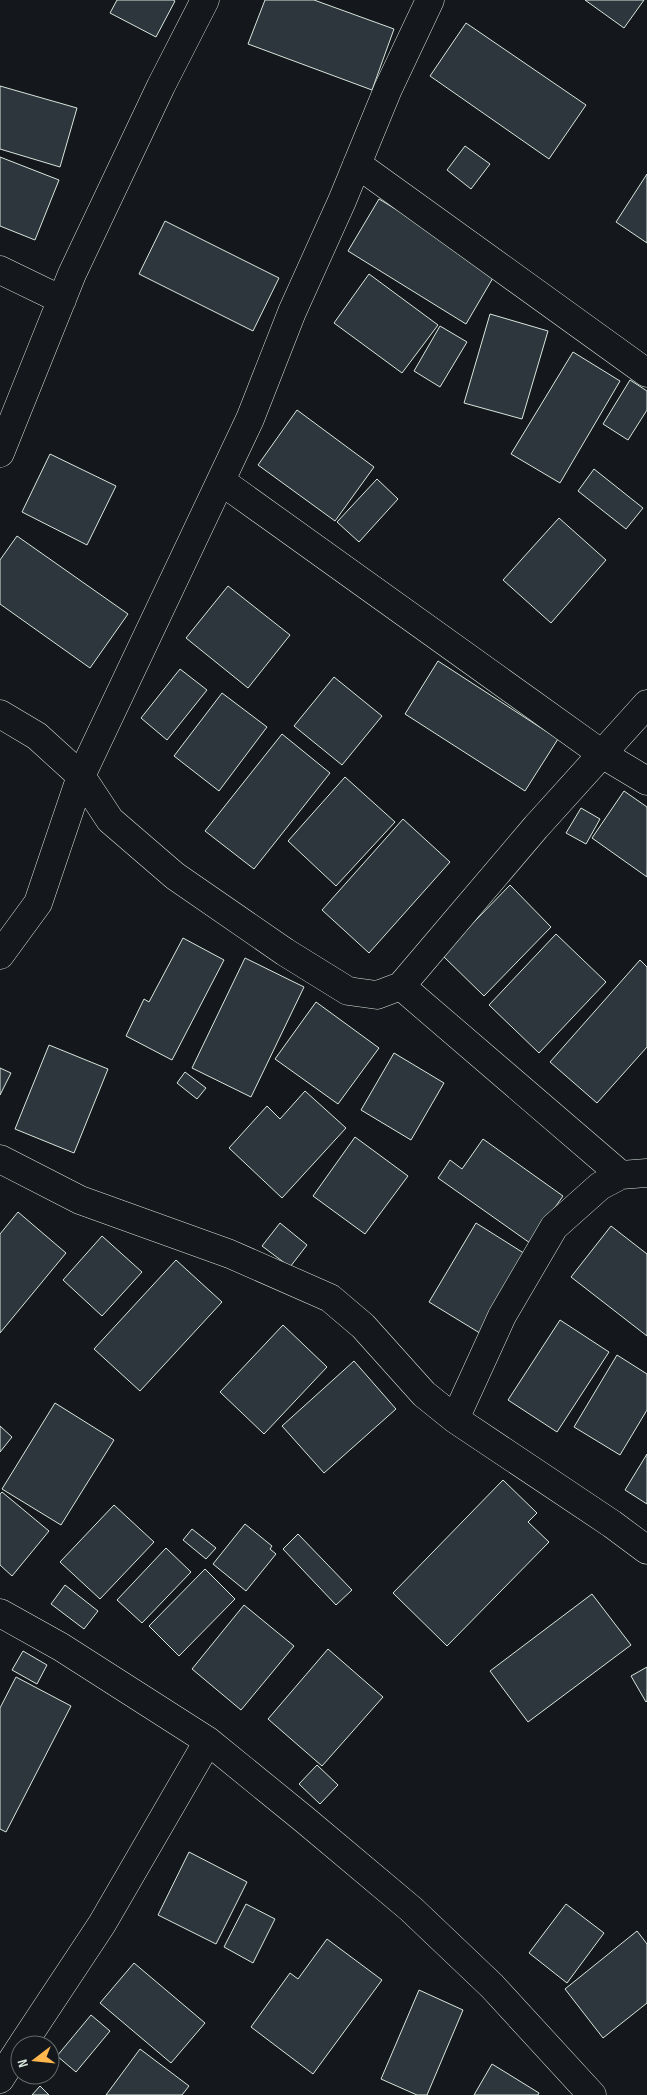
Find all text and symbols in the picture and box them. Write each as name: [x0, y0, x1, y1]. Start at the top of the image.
north arrow: [10, 2035, 60, 2085]
text: N: [14, 2058, 32, 2069]

